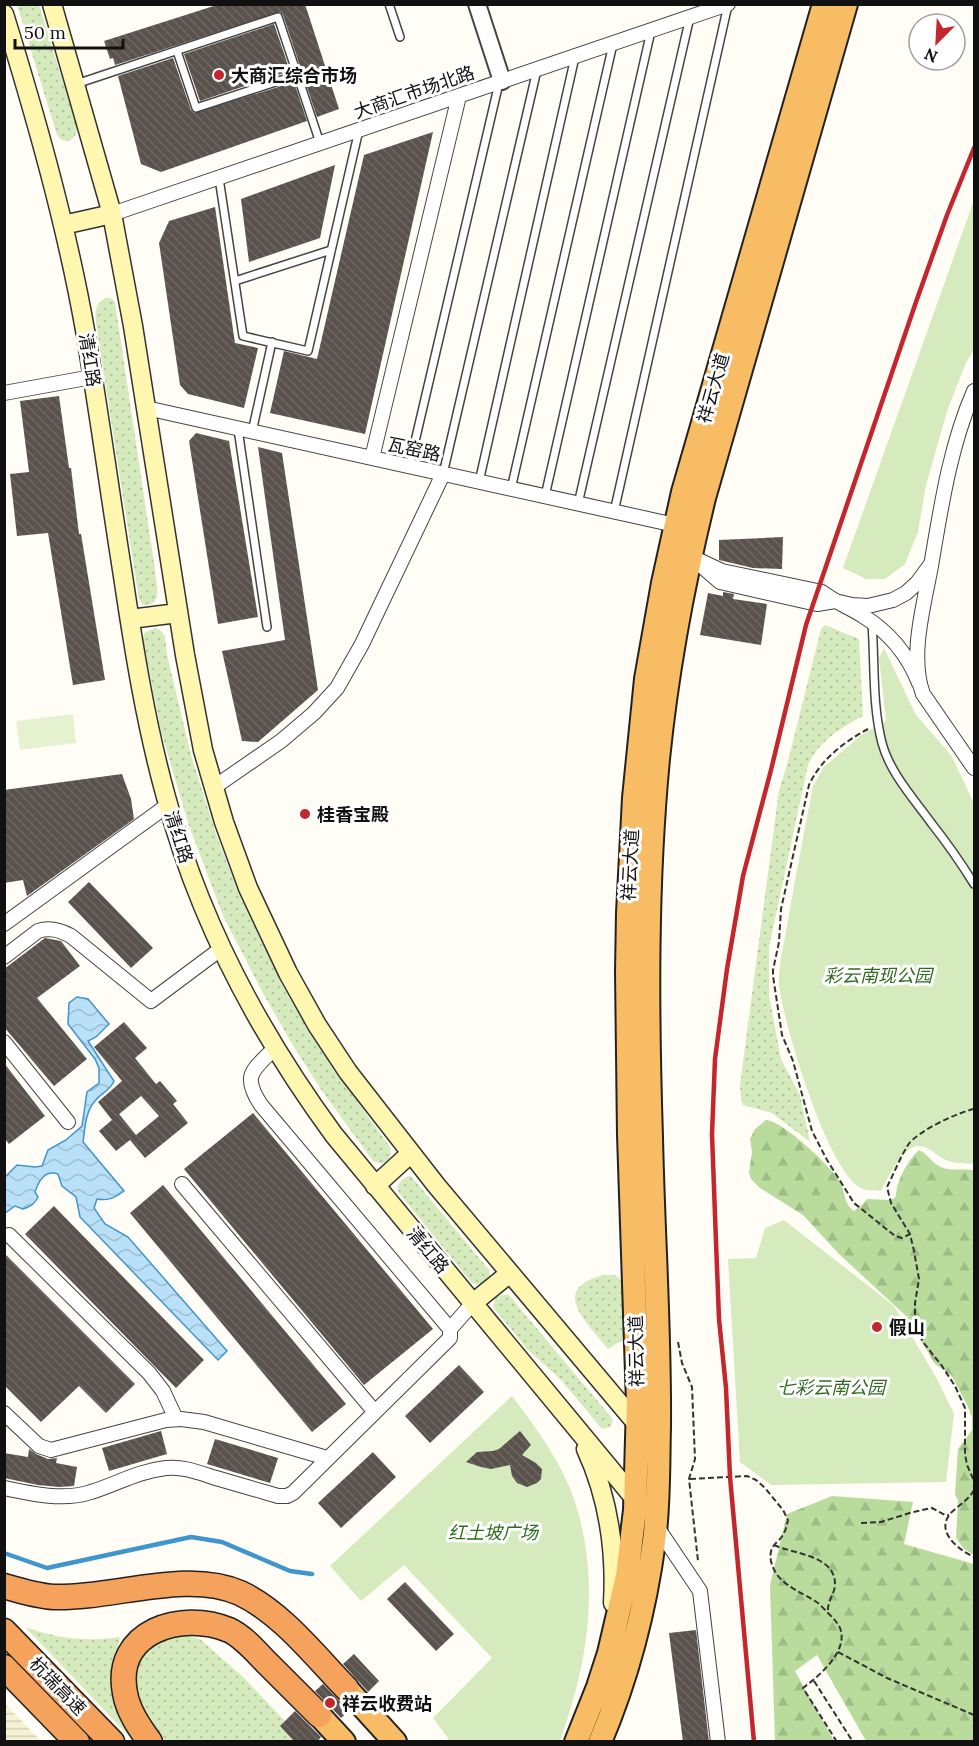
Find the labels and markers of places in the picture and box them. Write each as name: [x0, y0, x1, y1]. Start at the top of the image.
place label: 大商汇综合市场: [231, 64, 357, 87]
marker: 大商汇综合市场: [212, 68, 226, 82]
place label: 桂香宝殿: [317, 803, 389, 826]
marker: 桂香宝殿: [298, 807, 312, 821]
place label: 假山: [889, 1316, 925, 1339]
marker: 假山: [870, 1320, 884, 1334]
place label: 祥云收费站: [342, 1692, 432, 1715]
marker: 祥云收费站: [323, 1696, 337, 1710]

